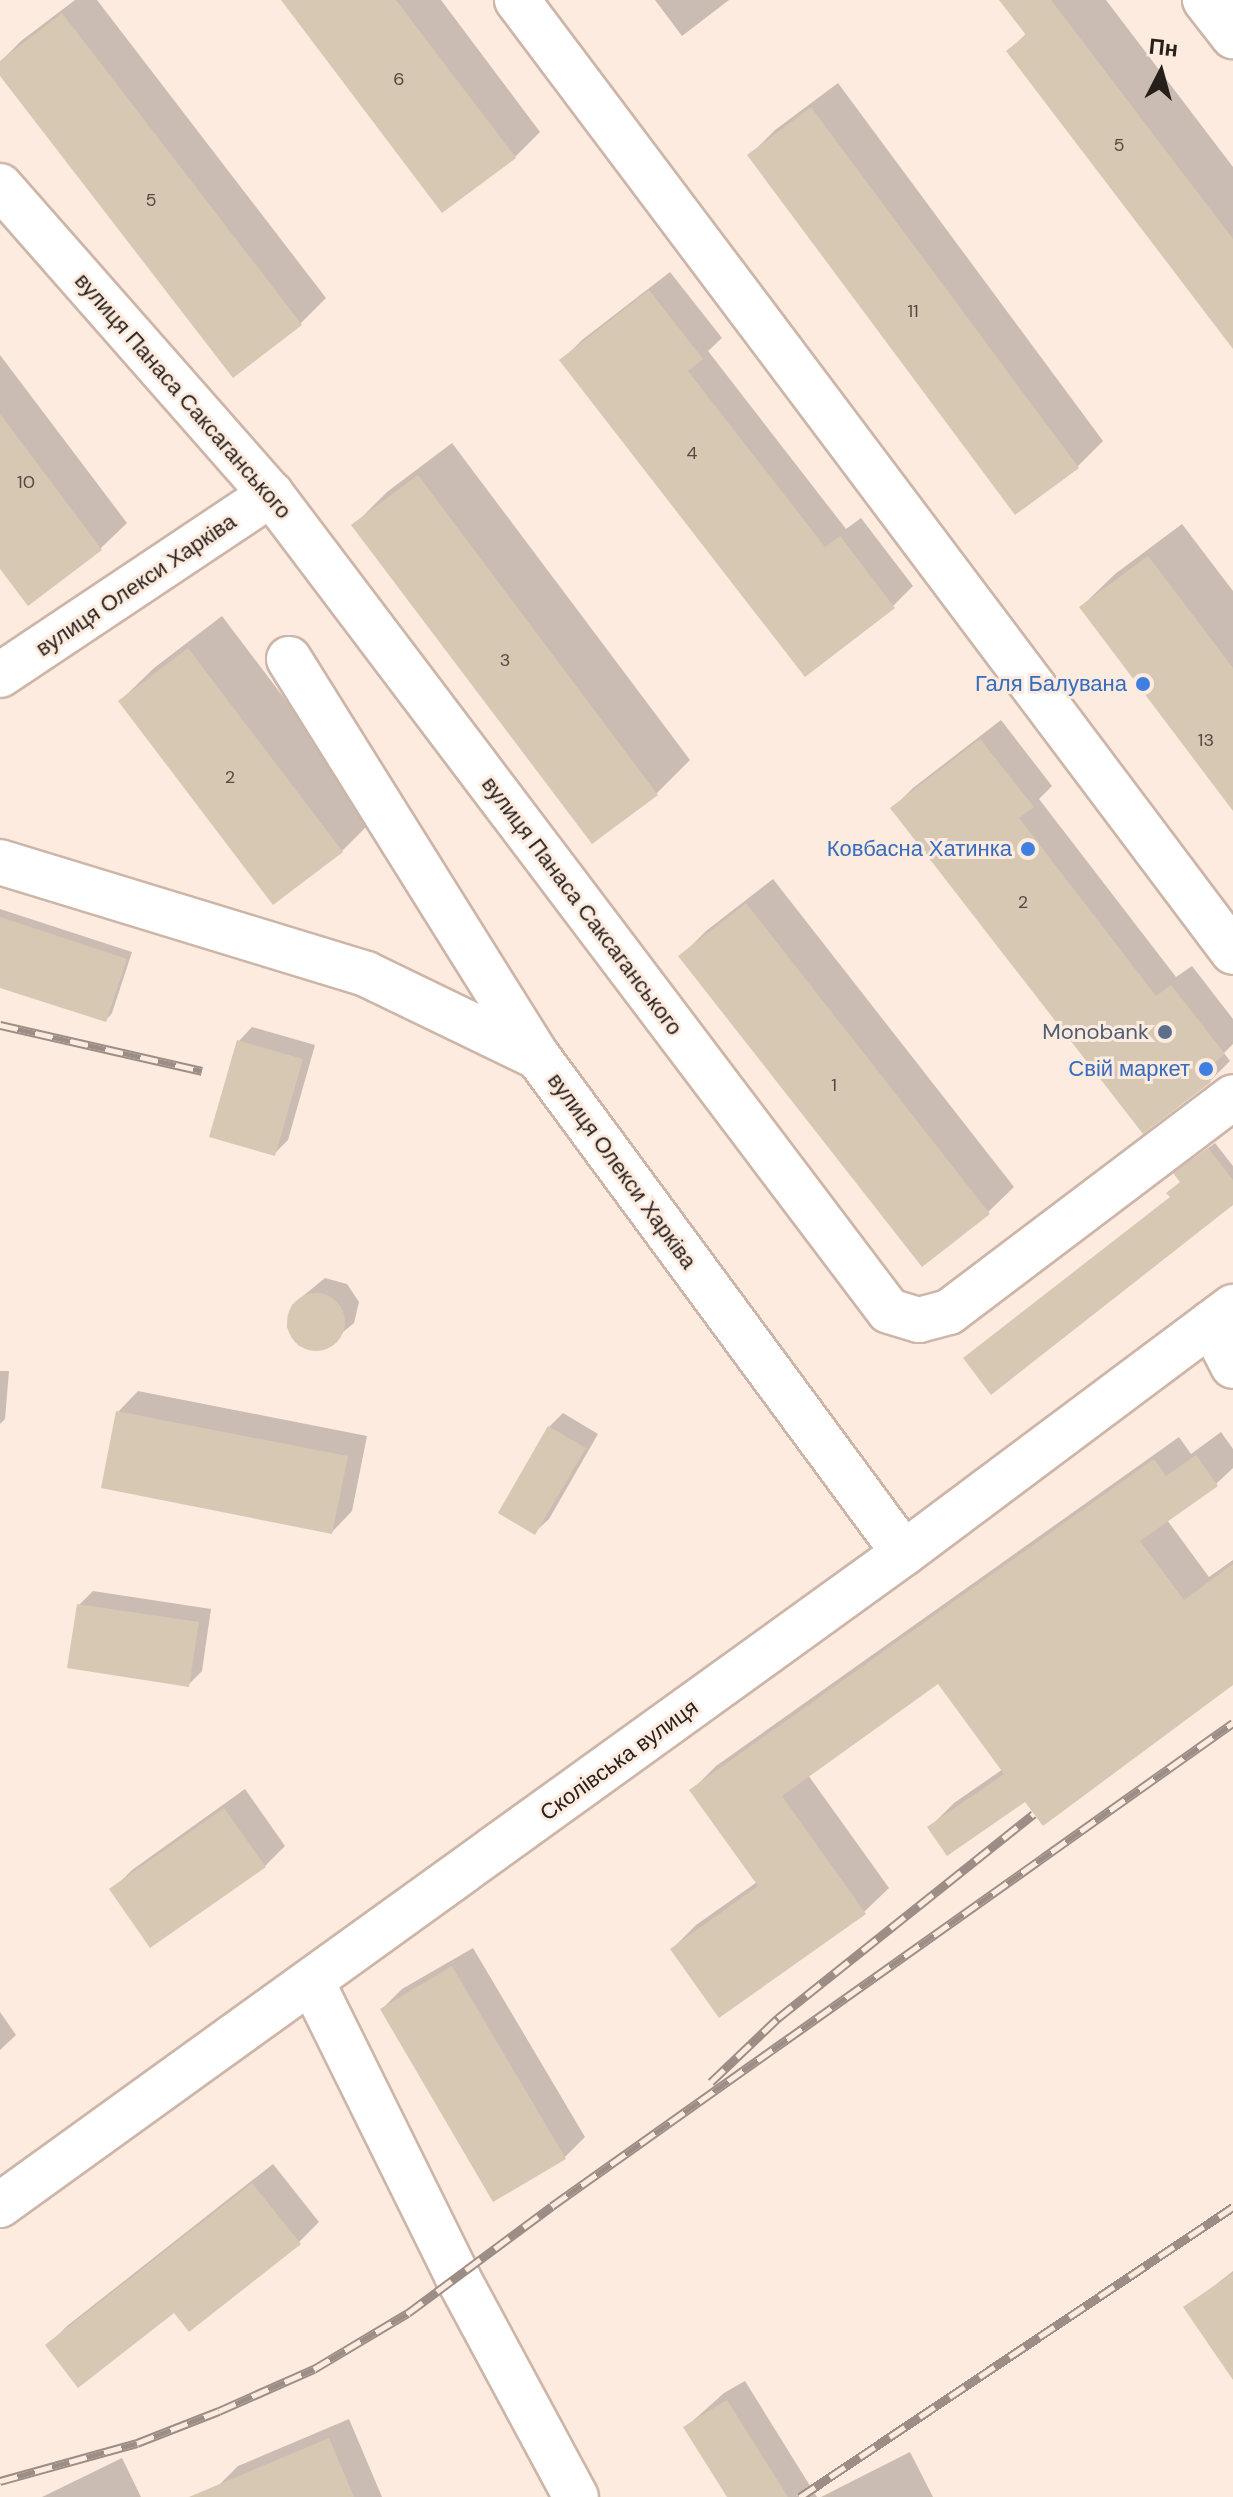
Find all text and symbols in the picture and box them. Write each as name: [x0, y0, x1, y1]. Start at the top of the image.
north arrow: [1121, 32, 1201, 112]
text: Пн: [1148, 32, 1180, 64]
house number: 6: [393, 68, 405, 90]
house number: 5: [1114, 134, 1124, 156]
house number: 5: [146, 189, 156, 211]
street label: вулиця Панаса Саксаганського: [69, 268, 297, 524]
house number: 11: [907, 300, 919, 322]
house number: 4: [687, 442, 697, 464]
house number: 10: [17, 471, 35, 493]
street label: вулиця Олекси Харківа: [31, 508, 241, 662]
house number: 3: [500, 649, 510, 671]
place label: Галя Балувана: [975, 671, 1127, 697]
marker: Галя Балувана: [1134, 675, 1152, 693]
house number: 13: [1198, 729, 1214, 751]
house number: 2: [225, 766, 235, 788]
street label: вулиця Панаса Саксаганського: [476, 772, 688, 1040]
place label: Ковбасна Хатинка: [827, 836, 1012, 862]
marker: Ковбасна Хатинка: [1019, 840, 1037, 858]
house number: 2: [1018, 891, 1028, 913]
place label: Monobank: [1042, 1019, 1149, 1045]
marker: Monobank: [1156, 1023, 1174, 1041]
place label: Свій маркет: [1068, 1056, 1190, 1082]
marker: Свій маркет: [1197, 1060, 1215, 1078]
street label: вулиця Олекси Харківа: [542, 1068, 702, 1274]
house number: 1: [831, 1074, 837, 1096]
street label: Сколівська вулиця: [535, 1694, 703, 1826]

